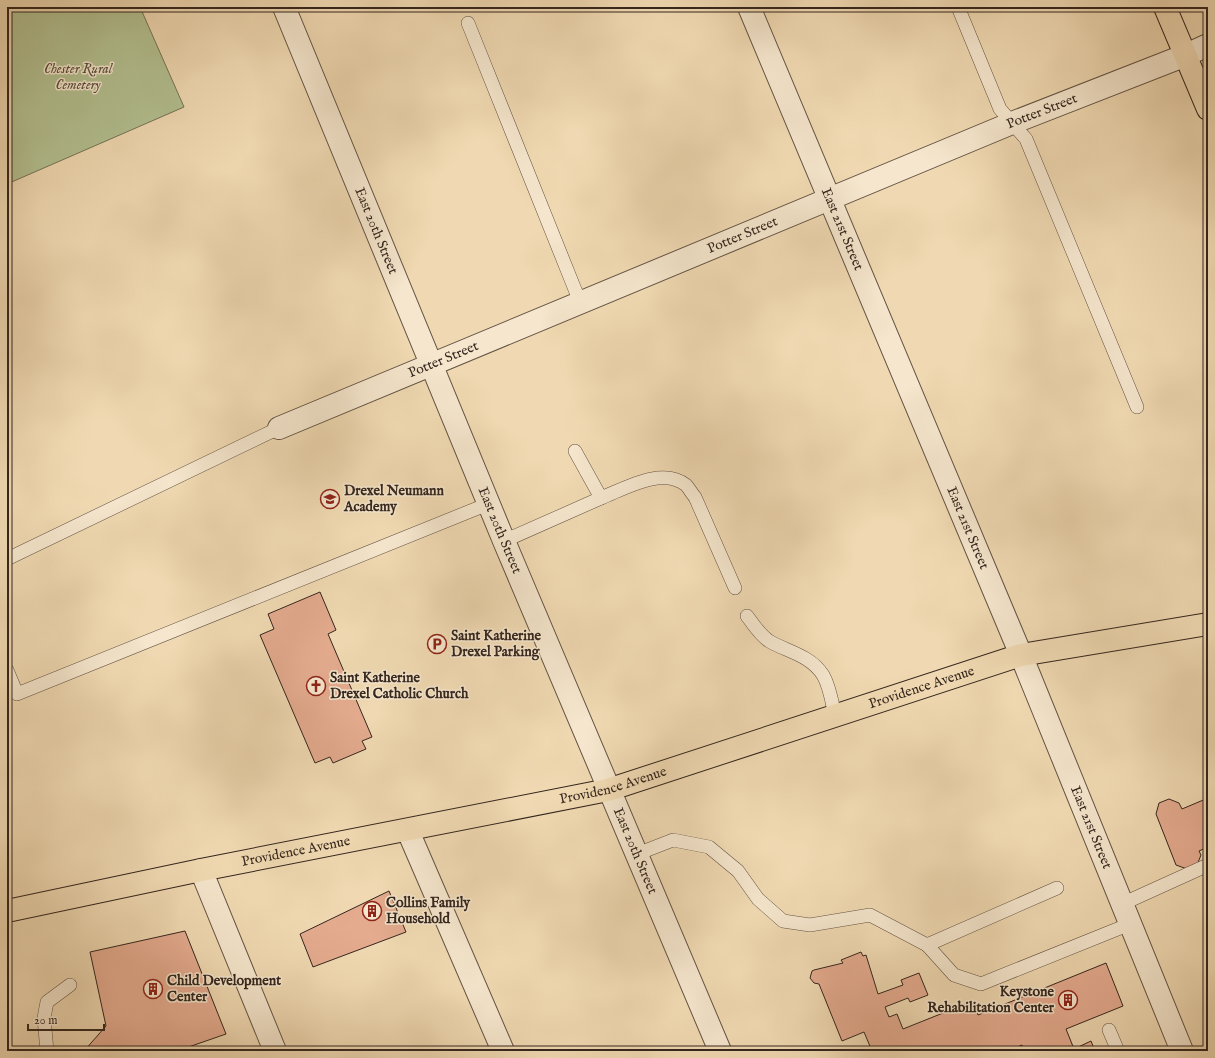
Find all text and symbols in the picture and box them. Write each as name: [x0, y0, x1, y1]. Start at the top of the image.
park label: Chester Rural Cemetery: [44, 60, 114, 94]
street label: Potter Street: [1004, 89, 1080, 133]
street label: East 20th Street: [350, 185, 402, 277]
street label: East 21st Street: [817, 185, 868, 273]
street label: Potter Street: [705, 212, 780, 258]
street label: Potter Street: [405, 337, 481, 382]
place label: Drexel Neumann Academy: [343, 482, 445, 516]
street label: East 20th Street: [474, 484, 526, 576]
street label: East 21st Street: [942, 484, 993, 572]
school or university icon: Drexel Neumann Academy: [319, 488, 341, 510]
place label: Saint Katherine Drexel Parking: [451, 627, 541, 661]
parking icon: Saint Katherine Drexel Parking: [426, 633, 448, 655]
street label: Providence Avenue: [866, 662, 977, 713]
place label: Saint Katherine Drexel Catholic Church: [330, 669, 469, 703]
church icon: Saint Katherine Drexel Catholic Church: [305, 675, 327, 697]
street label: Providence Avenue: [558, 762, 669, 808]
street label: East 21st Street: [1066, 783, 1116, 872]
street label: East 20th Street: [609, 805, 662, 897]
street label: Providence Avenue: [240, 832, 352, 871]
place label: Collins Family Household: [386, 894, 471, 928]
building icon: Collins Family Household: [361, 900, 383, 922]
place label: Child Development Center: [167, 972, 281, 1006]
building icon: Child Development Center: [142, 978, 164, 1000]
place label: Keystone Rehabilitation Center: [927, 983, 1055, 1017]
building icon: Keystone Rehabilitation Center: [1057, 989, 1079, 1011]
scale bar: [28, 1006, 104, 1032]
text: 20 m: [34, 1013, 57, 1028]

